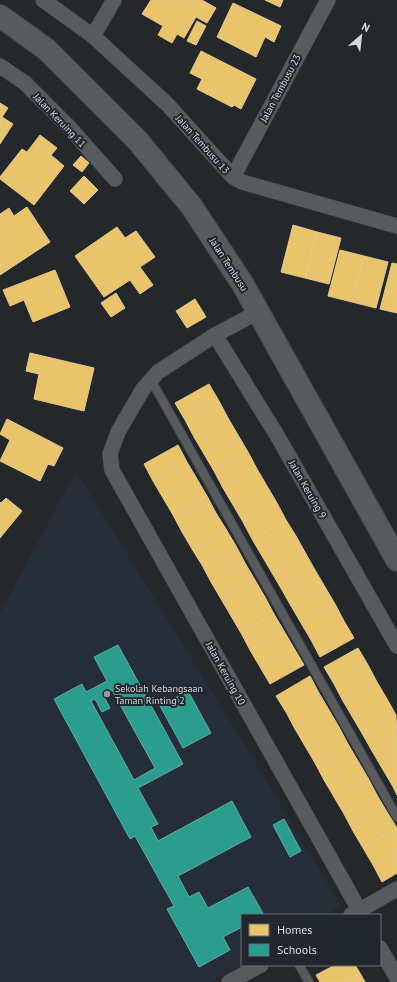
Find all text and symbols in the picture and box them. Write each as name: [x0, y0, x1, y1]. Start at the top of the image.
north arrow: [341, 16, 381, 56]
text: N: [359, 19, 372, 35]
street label: Jalan Tembusu 23: [257, 52, 304, 125]
street label: Jalan Keruing 11: [30, 90, 89, 150]
street label: Jalan Tembusu 13: [172, 111, 233, 177]
street label: Jalan Tembusu: [206, 234, 251, 294]
street label: Jalan Keruing 9: [285, 457, 329, 521]
street label: Jalan Keruing 10: [202, 638, 249, 708]
place label: Sekolah Kebangsaan Taman Rinting 2: [115, 682, 203, 707]
marker: Sekolah Kebangsaan Taman Rinting 2: [102, 689, 112, 699]
legend: [241, 914, 381, 966]
text: Homes: [277, 922, 312, 937]
text: Schools: [277, 942, 317, 957]

